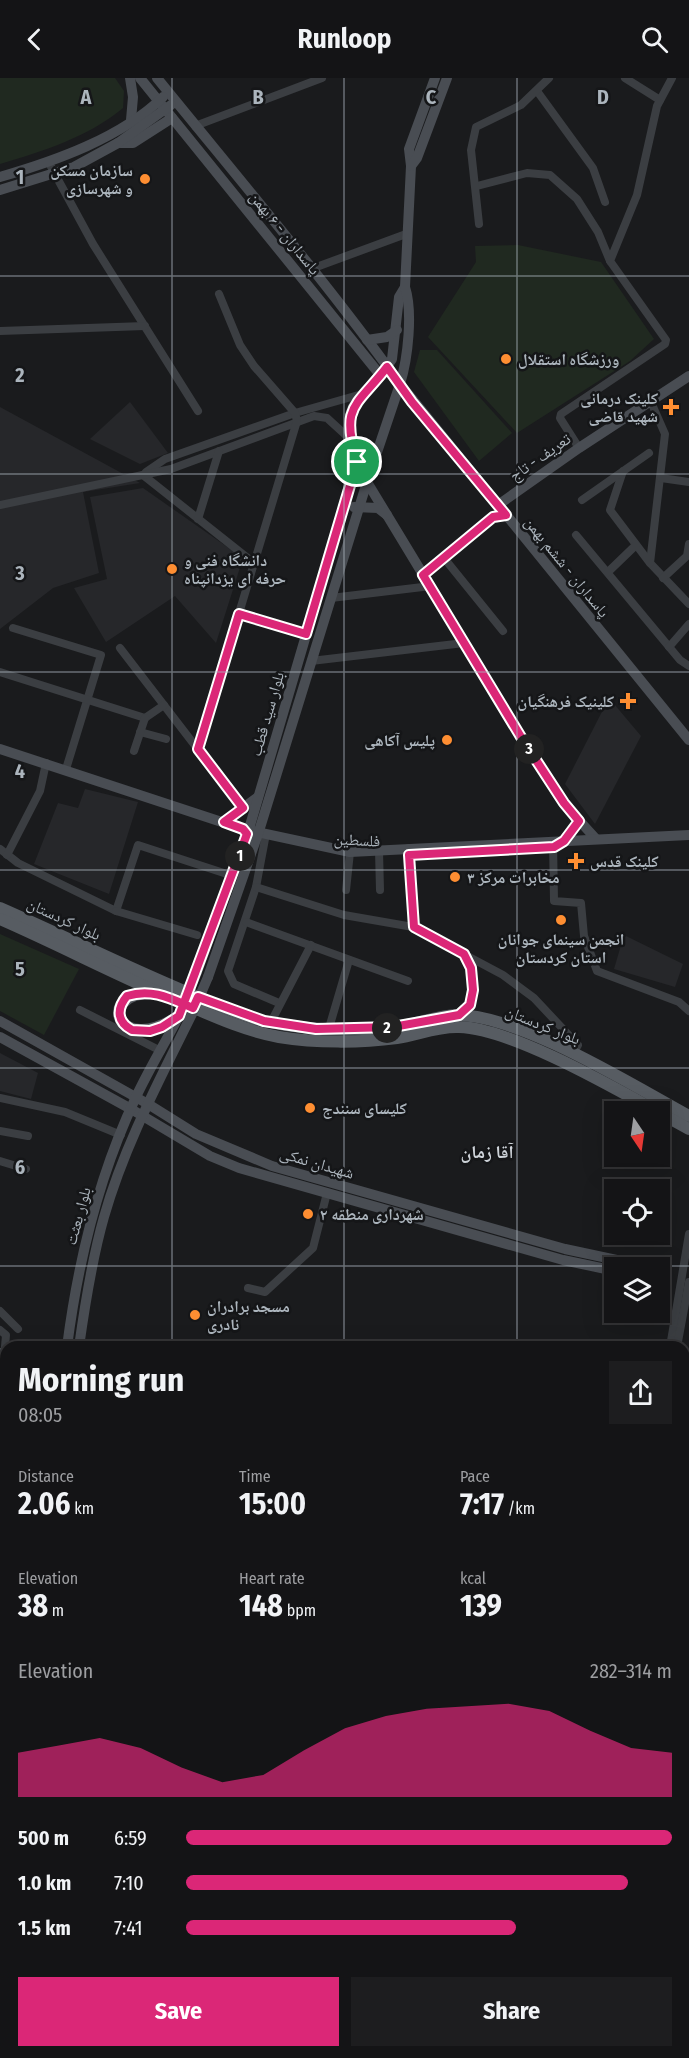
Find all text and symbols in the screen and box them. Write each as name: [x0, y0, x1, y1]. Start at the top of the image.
icon: back: [18, 23, 51, 56]
text: Runloop: [297, 23, 392, 55]
icon: search: [638, 23, 671, 56]
text: A: [80, 85, 93, 109]
text: B: [252, 85, 264, 109]
text: C: [426, 85, 437, 109]
text: D: [597, 85, 609, 109]
place label: سازمان مسکن و شهرسازی: [50, 161, 133, 198]
text: 1: [16, 165, 24, 189]
marker: سازمان مسکن و شهرسازی: [138, 172, 152, 186]
street label: پاسداران - ۶ بهمن: [245, 188, 325, 279]
place label: ورزشگاه استقلال: [518, 350, 619, 369]
marker: ورزشگاه استقلال: [499, 352, 513, 366]
text: 2: [14, 363, 25, 387]
place label: کلینک درمانی شهید قاضی: [580, 389, 658, 426]
marker: کلینک درمانی شهید قاضی: [662, 398, 680, 416]
street label: تعریف - تاج: [506, 429, 575, 486]
pin: [331, 436, 382, 487]
icon: arrive: [340, 445, 373, 478]
street label: پاسداران - ششم بهمن: [520, 513, 614, 622]
place label: دانشگاه فنی و حرفه ای یزدانپناه: [184, 551, 286, 588]
text: 3: [14, 561, 25, 585]
marker: دانشگاه فنی و حرفه ای یزدانپناه: [165, 562, 179, 576]
street label: بلوار سید قطب: [246, 670, 288, 758]
place label: کلینیک فرهنگیان: [518, 692, 614, 711]
marker: کلینیک فرهنگیان: [619, 692, 637, 710]
place label: پلیس آکاهی: [364, 731, 435, 750]
marker: پلیس آکاهی: [440, 733, 454, 747]
pin: 3: [514, 734, 544, 764]
text: 3: [525, 739, 533, 758]
text: 4: [15, 759, 25, 783]
street label: فلسطین: [333, 829, 381, 852]
pin: 1: [225, 841, 255, 871]
text: 1: [237, 846, 243, 865]
marker: کلینک قدس: [567, 852, 585, 870]
place label: کلینک قدس: [590, 852, 659, 871]
place label: مخابرات مرکز ۳: [467, 868, 560, 887]
marker: مخابرات مرکز ۳: [448, 870, 462, 884]
street label: بلوار کردستان: [24, 894, 104, 945]
marker: انجمن سینمای جوانان استان کردستان: [554, 913, 568, 927]
place label: انجمن سینمای جوانان استان کردستان: [498, 930, 624, 967]
text: 5: [15, 957, 25, 981]
street label: بلوار کردستان: [502, 1001, 583, 1050]
pin: 2: [372, 1013, 402, 1043]
text: 2: [383, 1018, 391, 1037]
place label: کلیسای سنندج: [322, 1099, 407, 1119]
marker: کلیسای سنندج: [303, 1101, 317, 1115]
north arrow: [604, 1101, 670, 1167]
map controls: [604, 1101, 670, 1323]
district label: آقا زمان: [460, 1141, 514, 1163]
street label: شهیدان نمکی: [277, 1143, 356, 1184]
text: 6: [15, 1155, 25, 1179]
button: locate: [604, 1179, 670, 1245]
street label: بلوار بعثت: [61, 1185, 95, 1247]
place label: شهرداری منطقه ۲: [320, 1205, 424, 1224]
marker: شهرداری منطقه ۲: [301, 1207, 315, 1221]
button: layers: [604, 1257, 670, 1323]
place label: مسجد برادران نادری: [207, 1297, 290, 1334]
marker: مسجد برادران نادری: [188, 1308, 202, 1322]
text: Morning run: [18, 1360, 184, 1400]
button: share: [609, 1361, 672, 1424]
text: 08:05: [18, 1403, 62, 1427]
text: Distance: [18, 1467, 74, 1486]
text: Time: [239, 1467, 271, 1486]
text: Pace: [460, 1467, 490, 1486]
text: 2.06: [18, 1486, 70, 1522]
text: 15:00: [239, 1486, 306, 1522]
text: 7:17: [460, 1486, 504, 1522]
text: km: [70, 1499, 94, 1518]
text: /km: [504, 1499, 535, 1518]
text: Elevation: [18, 1569, 78, 1588]
text: Heart rate: [239, 1569, 305, 1588]
text: kcal: [460, 1569, 486, 1588]
text: 38: [18, 1588, 48, 1624]
text: 148: [239, 1588, 283, 1624]
text: 139: [460, 1588, 502, 1624]
text: m: [48, 1601, 64, 1620]
text: bpm: [283, 1601, 316, 1620]
text: Elevation: [18, 1659, 93, 1683]
text: 282–314 m: [590, 1659, 672, 1683]
text: 500 m: [18, 1826, 69, 1850]
text: 6:59: [114, 1826, 147, 1850]
text: 1.0 km: [18, 1871, 71, 1895]
text: 7:10: [114, 1871, 144, 1895]
text: 1.5 km: [18, 1916, 71, 1940]
text: 7:41: [114, 1916, 143, 1940]
button: Save: [18, 1977, 339, 2046]
button: Share: [351, 1977, 672, 2046]

